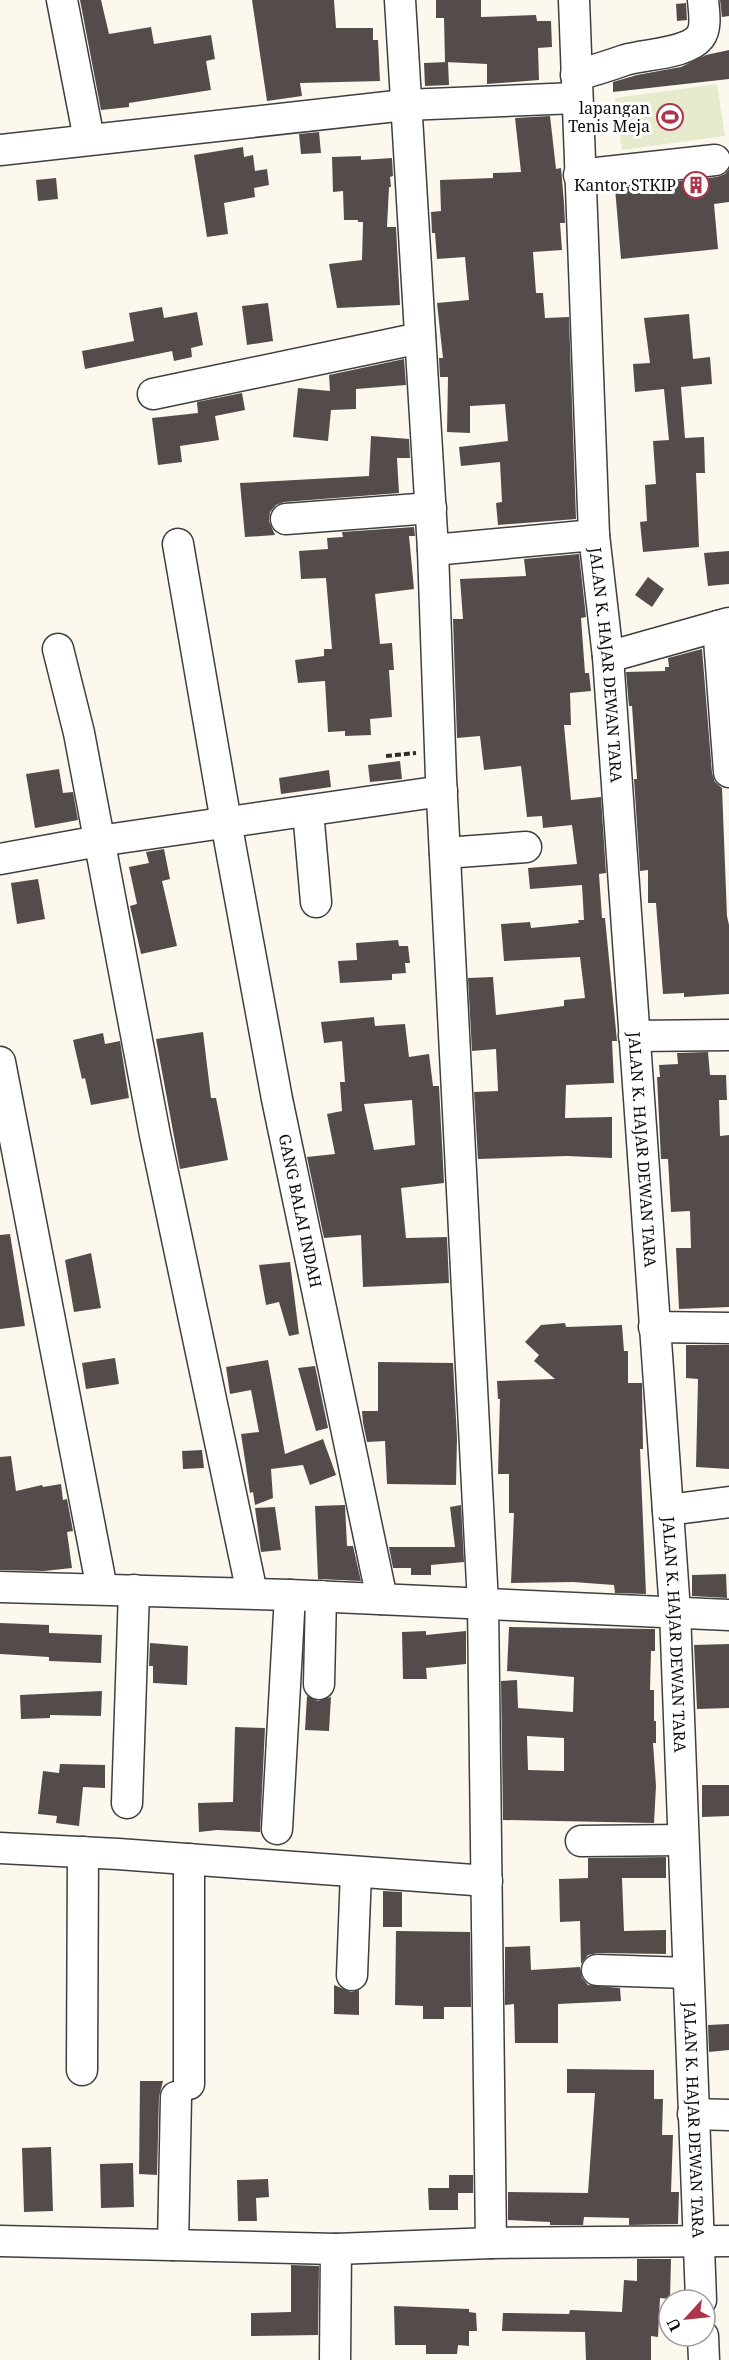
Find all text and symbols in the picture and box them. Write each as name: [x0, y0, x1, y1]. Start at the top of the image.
place label: lapangan Tenis Meja: [568, 97, 650, 137]
sports icon: lapangan Tenis Meja: [655, 102, 685, 132]
building icon: Kantor STKIP: [681, 170, 711, 200]
place label: Kantor STKIP: [574, 174, 676, 196]
street label: JALAN K. HAJAR DEWAN TARA: [584, 545, 628, 784]
street label: JALAN K. HAJAR DEWAN TARA: [623, 1030, 662, 1269]
street label: GANG BALAI INDAH: [274, 1132, 327, 1290]
street label: JALAN K. HAJAR DEWAN TARA: [657, 1515, 691, 1754]
street label: JALAN K. HAJAR DEWAN TARA: [679, 2001, 710, 2239]
north arrow: [657, 2288, 717, 2348]
text: U: [661, 2314, 686, 2335]

